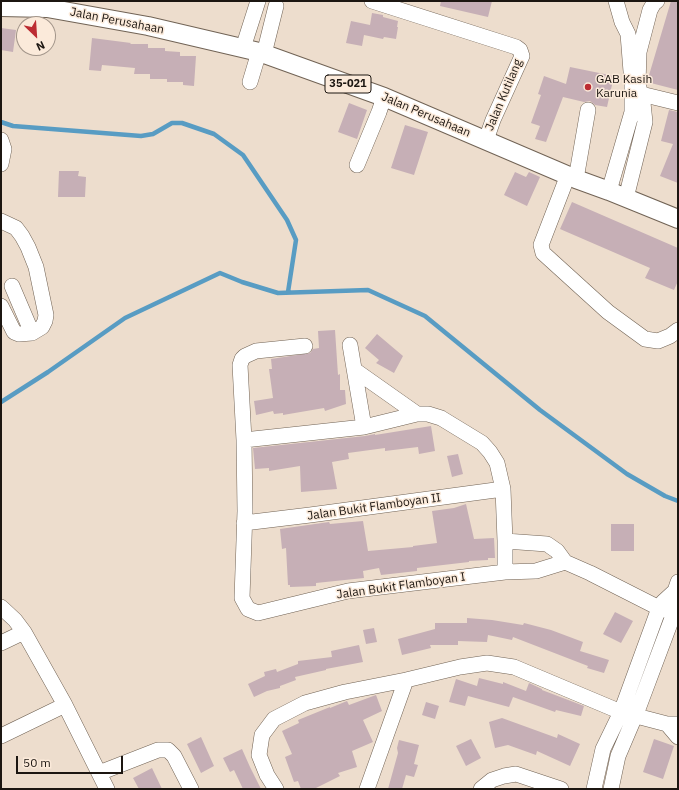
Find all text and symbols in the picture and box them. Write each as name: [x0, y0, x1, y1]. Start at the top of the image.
street label: Jalan Perusahaan: [69, 5, 165, 37]
north arrow: [16, 16, 56, 56]
text: N: [34, 38, 47, 54]
street label: Jalan Kutilang: [482, 57, 526, 133]
place label: GAB Kasih Karunia: [596, 73, 652, 101]
road number: 35-021: [325, 75, 371, 93]
marker: GAB Kasih Karunia: [583, 82, 593, 92]
street label: Jalan Perusahaan: [379, 90, 473, 140]
street label: Jalan Bukit Flamboyan II: [306, 490, 442, 524]
street label: Jalan Bukit Flamboyan I: [336, 570, 466, 602]
scale bar: [18, 748, 125, 774]
text: 50 m: [23, 755, 51, 770]

